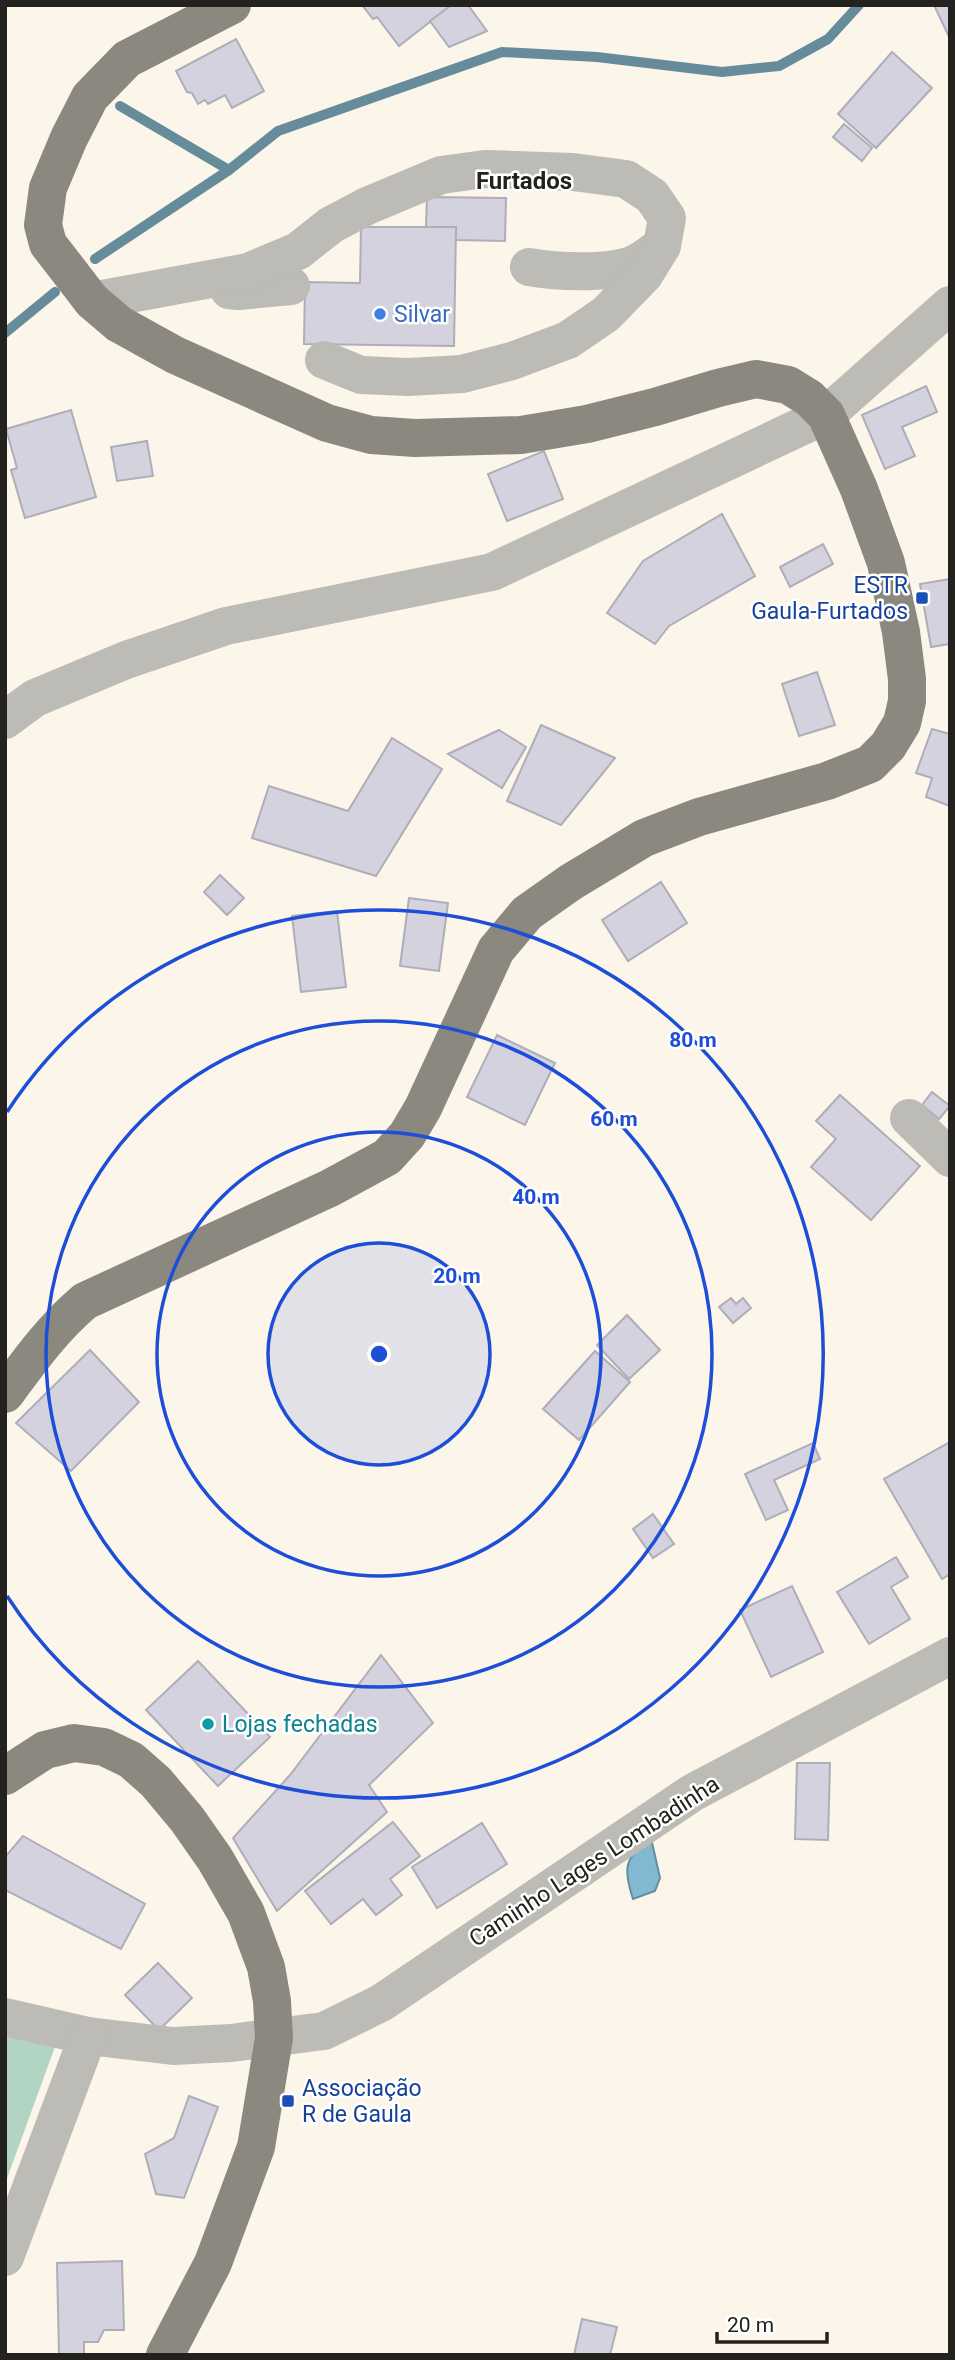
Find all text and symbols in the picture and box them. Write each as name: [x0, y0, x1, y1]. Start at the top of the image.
district label: Furtados: [476, 167, 572, 195]
place label: Silvar: [394, 301, 450, 328]
marker: Silvar: [372, 306, 388, 322]
place label: ESTR Gaula-Furtados: [751, 572, 908, 625]
marker: ESTR Gaula-Furtados: [914, 590, 930, 606]
text: 80 m: [669, 1028, 717, 1052]
text: 60 m: [590, 1107, 638, 1131]
text: 40 m: [512, 1185, 560, 1209]
text: 20 m: [433, 1264, 481, 1288]
centre of rings: [367, 1342, 391, 1366]
place label: Lojas fechadas: [222, 1711, 378, 1738]
marker: Lojas fechadas: [200, 1716, 216, 1732]
street label: Caminho Lages Lombadinha: [464, 1770, 724, 1952]
place label: Associação R de Gaula: [302, 2075, 422, 2128]
marker: Associação R de Gaula: [280, 2093, 296, 2109]
scale bar: [717, 2300, 827, 2344]
text: 20 m: [727, 2313, 774, 2337]

